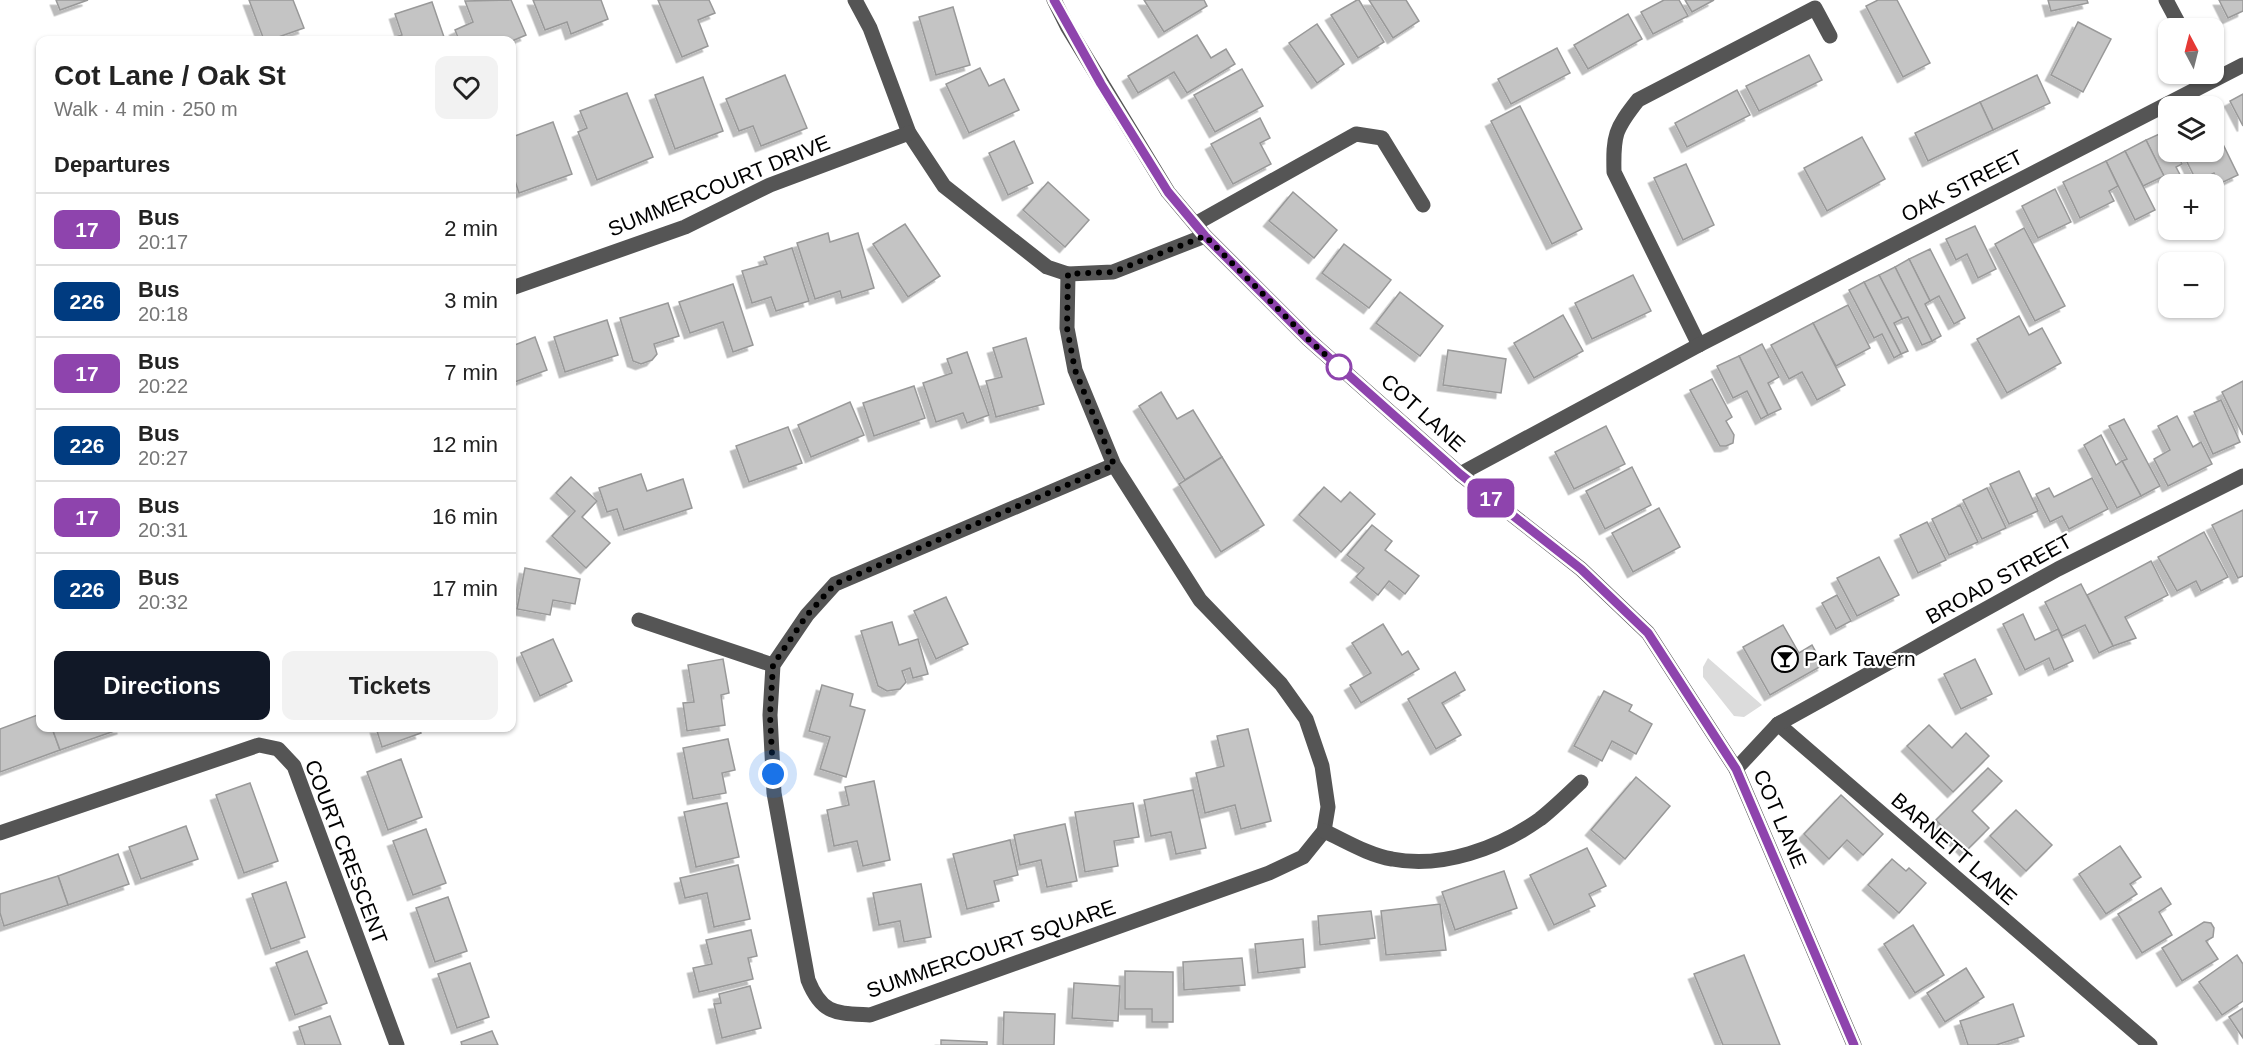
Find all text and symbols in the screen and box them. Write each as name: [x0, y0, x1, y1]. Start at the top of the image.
north arrow: [2158, 18, 2224, 84]
map controls: [2158, 18, 2224, 318]
button: heart: [435, 56, 498, 119]
text: Cot Lane / Oak St: [54, 60, 286, 91]
button: layers: [2158, 96, 2224, 162]
text: Walk · 4 min · 250 m: [54, 98, 238, 120]
street label: SUMMERCOURT DRIVE: [605, 130, 833, 241]
street label: OAK STREET: [1897, 145, 2026, 226]
text: Departures: [54, 152, 170, 177]
button: +: [2158, 174, 2224, 240]
text: Bus: [138, 205, 180, 230]
text: 2 min: [444, 216, 498, 241]
text: 17: [75, 218, 99, 241]
text: 20:17: [138, 231, 188, 253]
button: −: [2158, 252, 2224, 318]
text: Bus: [138, 277, 180, 302]
text: 3 min: [444, 288, 498, 313]
text: 226: [69, 290, 105, 313]
text: 20:18: [138, 303, 188, 325]
text: Bus: [138, 349, 180, 374]
unlabelled marker: [1326, 354, 1352, 380]
text: 7 min: [444, 360, 498, 385]
text: 17: [75, 362, 99, 385]
street label: COT LANE: [1377, 369, 1470, 456]
text: 20:22: [138, 375, 188, 397]
text: Bus: [138, 421, 180, 446]
text: 12 min: [432, 432, 498, 457]
text: 226: [69, 434, 105, 457]
text: 20:27: [138, 447, 188, 469]
line badge: 17: [1464, 478, 1518, 518]
text: 17: [1479, 487, 1503, 510]
text: Bus: [138, 493, 180, 518]
text: 16 min: [432, 504, 498, 529]
text: 17: [75, 506, 99, 529]
text: 20:31: [138, 519, 188, 541]
street label: BROAD STREET: [1922, 529, 2076, 628]
text: Bus: [138, 565, 180, 590]
text: 17 min: [432, 576, 498, 601]
text: 226: [69, 578, 105, 601]
text: 20:32: [138, 591, 188, 613]
bar icon: Park Tavern: [1770, 644, 1800, 674]
place label: Park Tavern: [1804, 647, 1916, 670]
button: Directions: [54, 651, 270, 720]
button: Tickets: [282, 651, 498, 720]
street label: COURT CRESCENT: [301, 757, 392, 947]
your location: [758, 759, 788, 789]
street label: COT LANE: [1749, 766, 1811, 871]
street label: BARNETT LANE: [1887, 788, 2022, 909]
street label: SUMMERCOURT SQUARE: [863, 895, 1118, 1002]

